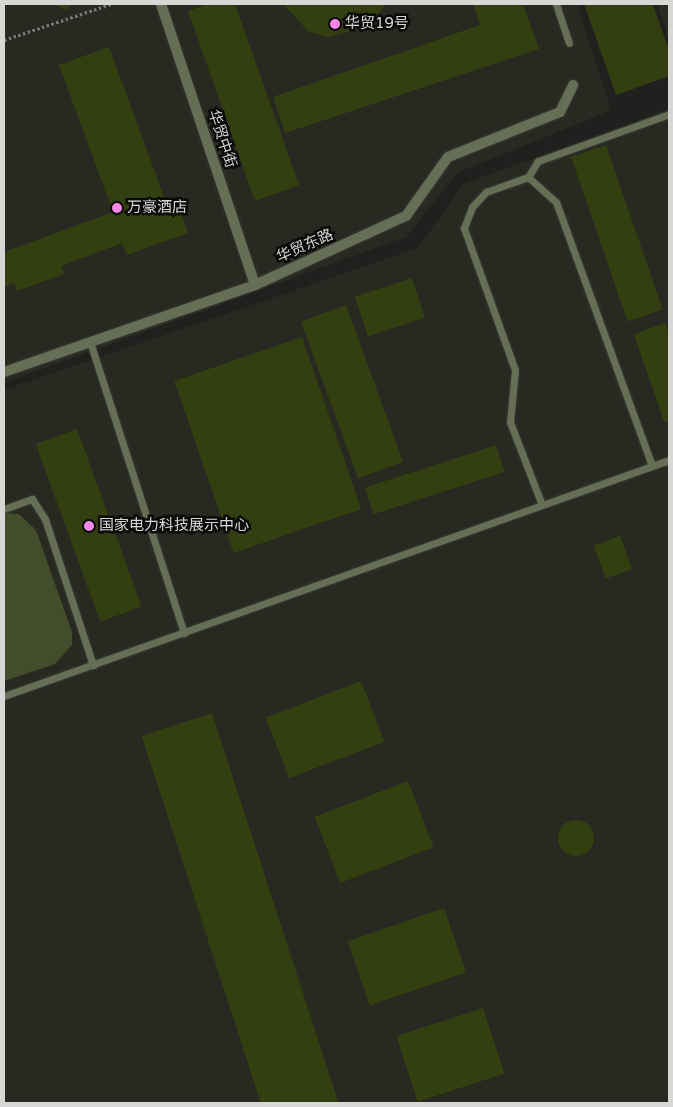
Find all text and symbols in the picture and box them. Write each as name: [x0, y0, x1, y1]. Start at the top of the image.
place label: 华贸19号: [345, 15, 409, 33]
marker: 华贸19号: [329, 18, 341, 30]
street label: 华贸中街: [204, 108, 240, 170]
place label: 万豪酒店: [127, 199, 187, 217]
marker: 万豪酒店: [111, 202, 123, 214]
street label: 华贸东路: [274, 226, 336, 266]
place label: 国家电力科技展示中心: [99, 517, 249, 535]
marker: 国家电力科技展示中心: [83, 520, 95, 532]

